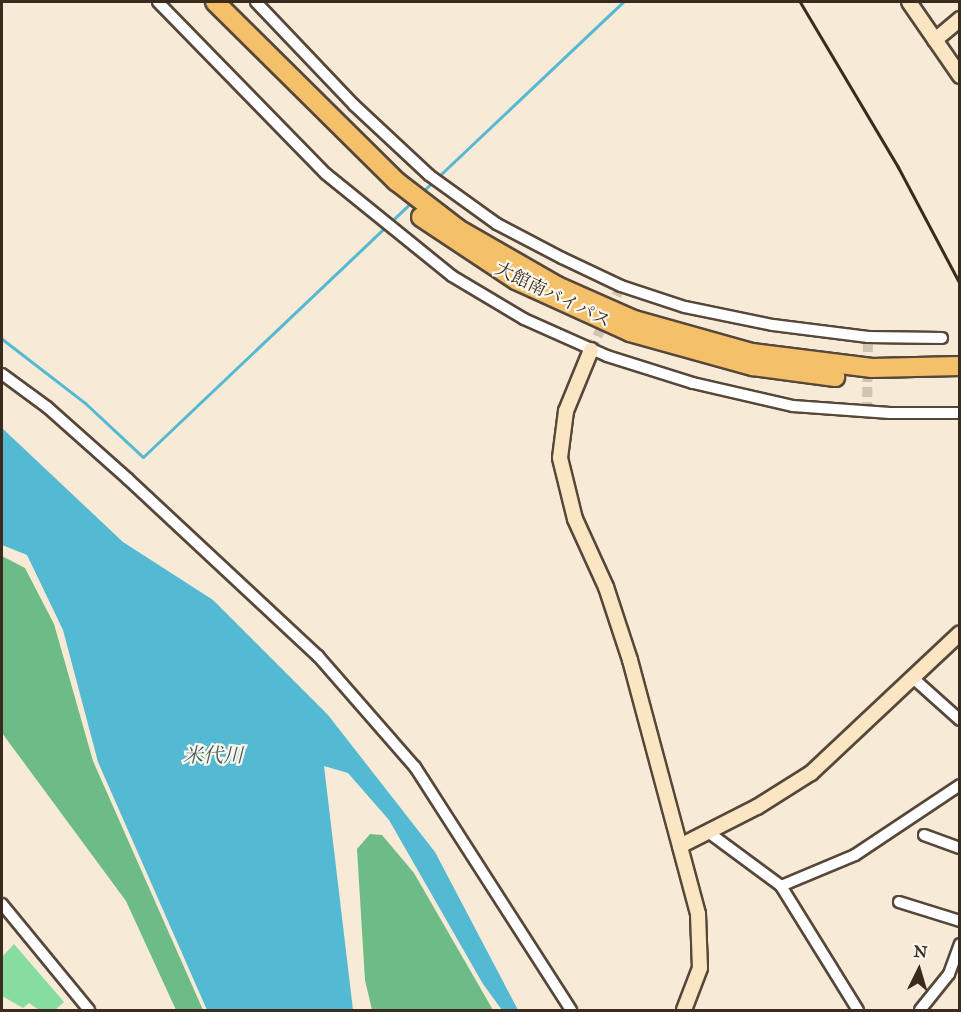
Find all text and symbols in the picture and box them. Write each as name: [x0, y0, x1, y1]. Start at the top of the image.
street label: 大館南バイパス: [492, 258, 614, 332]
water label: 米代川: [183, 743, 243, 767]
north arrow: [889, 940, 949, 1000]
text: N: [913, 942, 928, 962]

